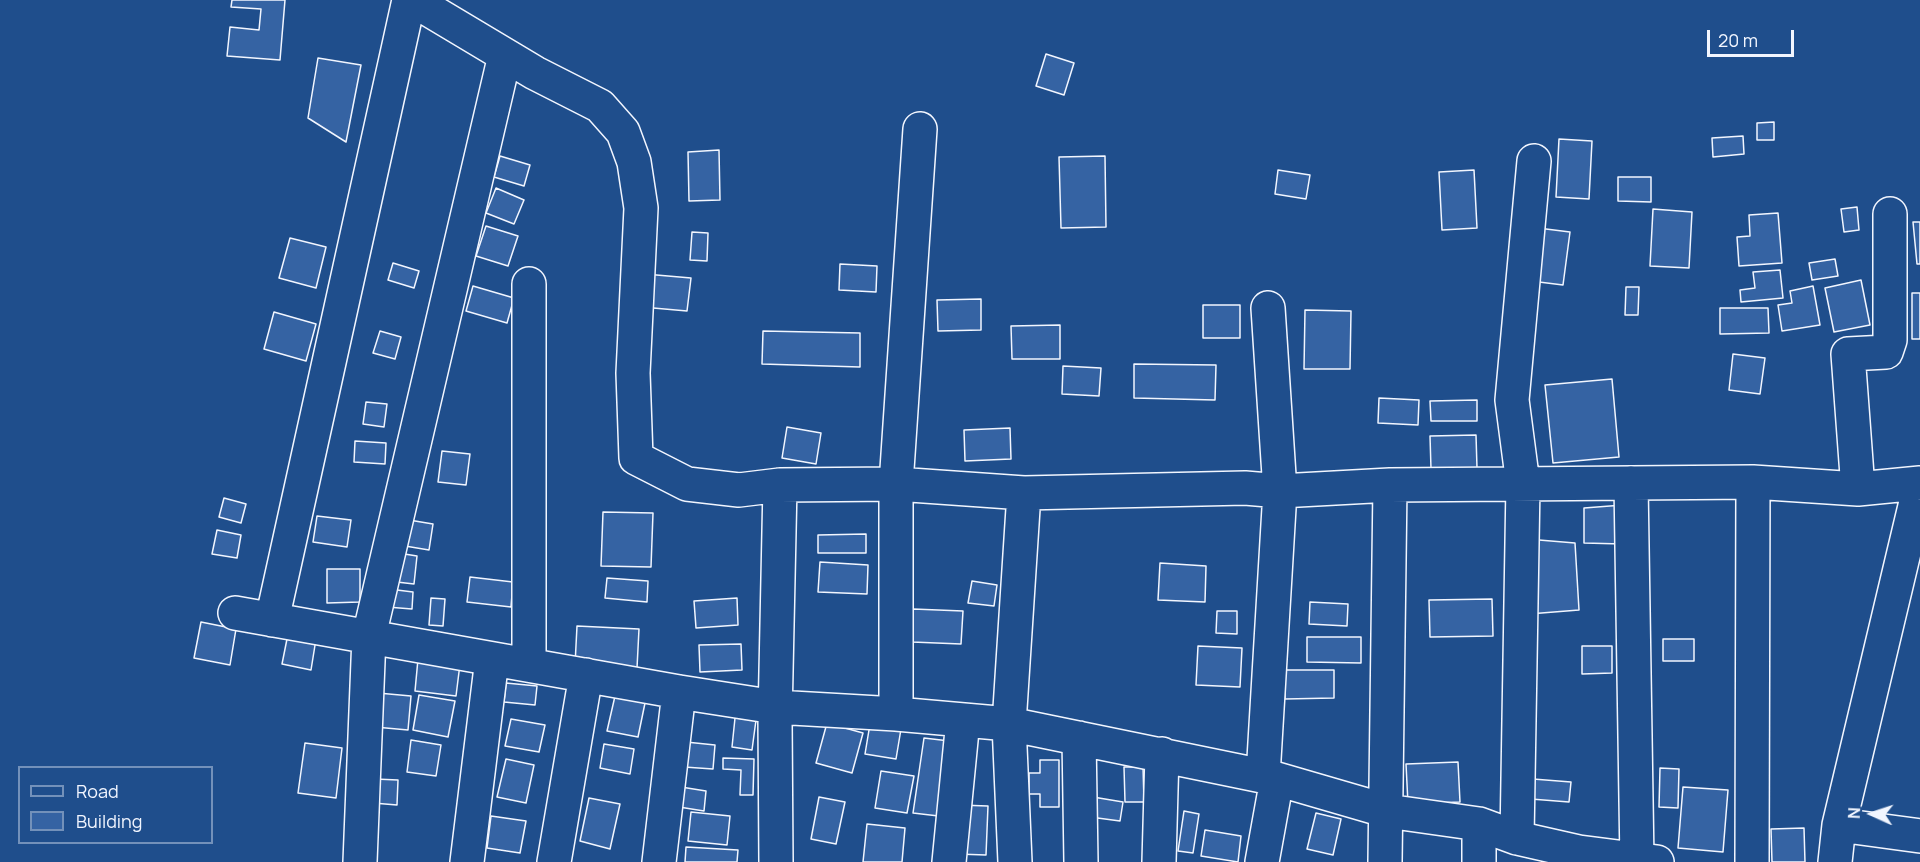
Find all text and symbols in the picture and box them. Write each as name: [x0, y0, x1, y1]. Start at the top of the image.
scale bar: [1710, 18, 1797, 56]
text: 20 m: [1718, 28, 1758, 52]
legend: [18, 766, 213, 844]
text: Road: [76, 779, 119, 803]
north arrow: [1842, 784, 1902, 844]
text: N: [1843, 807, 1865, 819]
text: Building: [76, 809, 142, 833]

